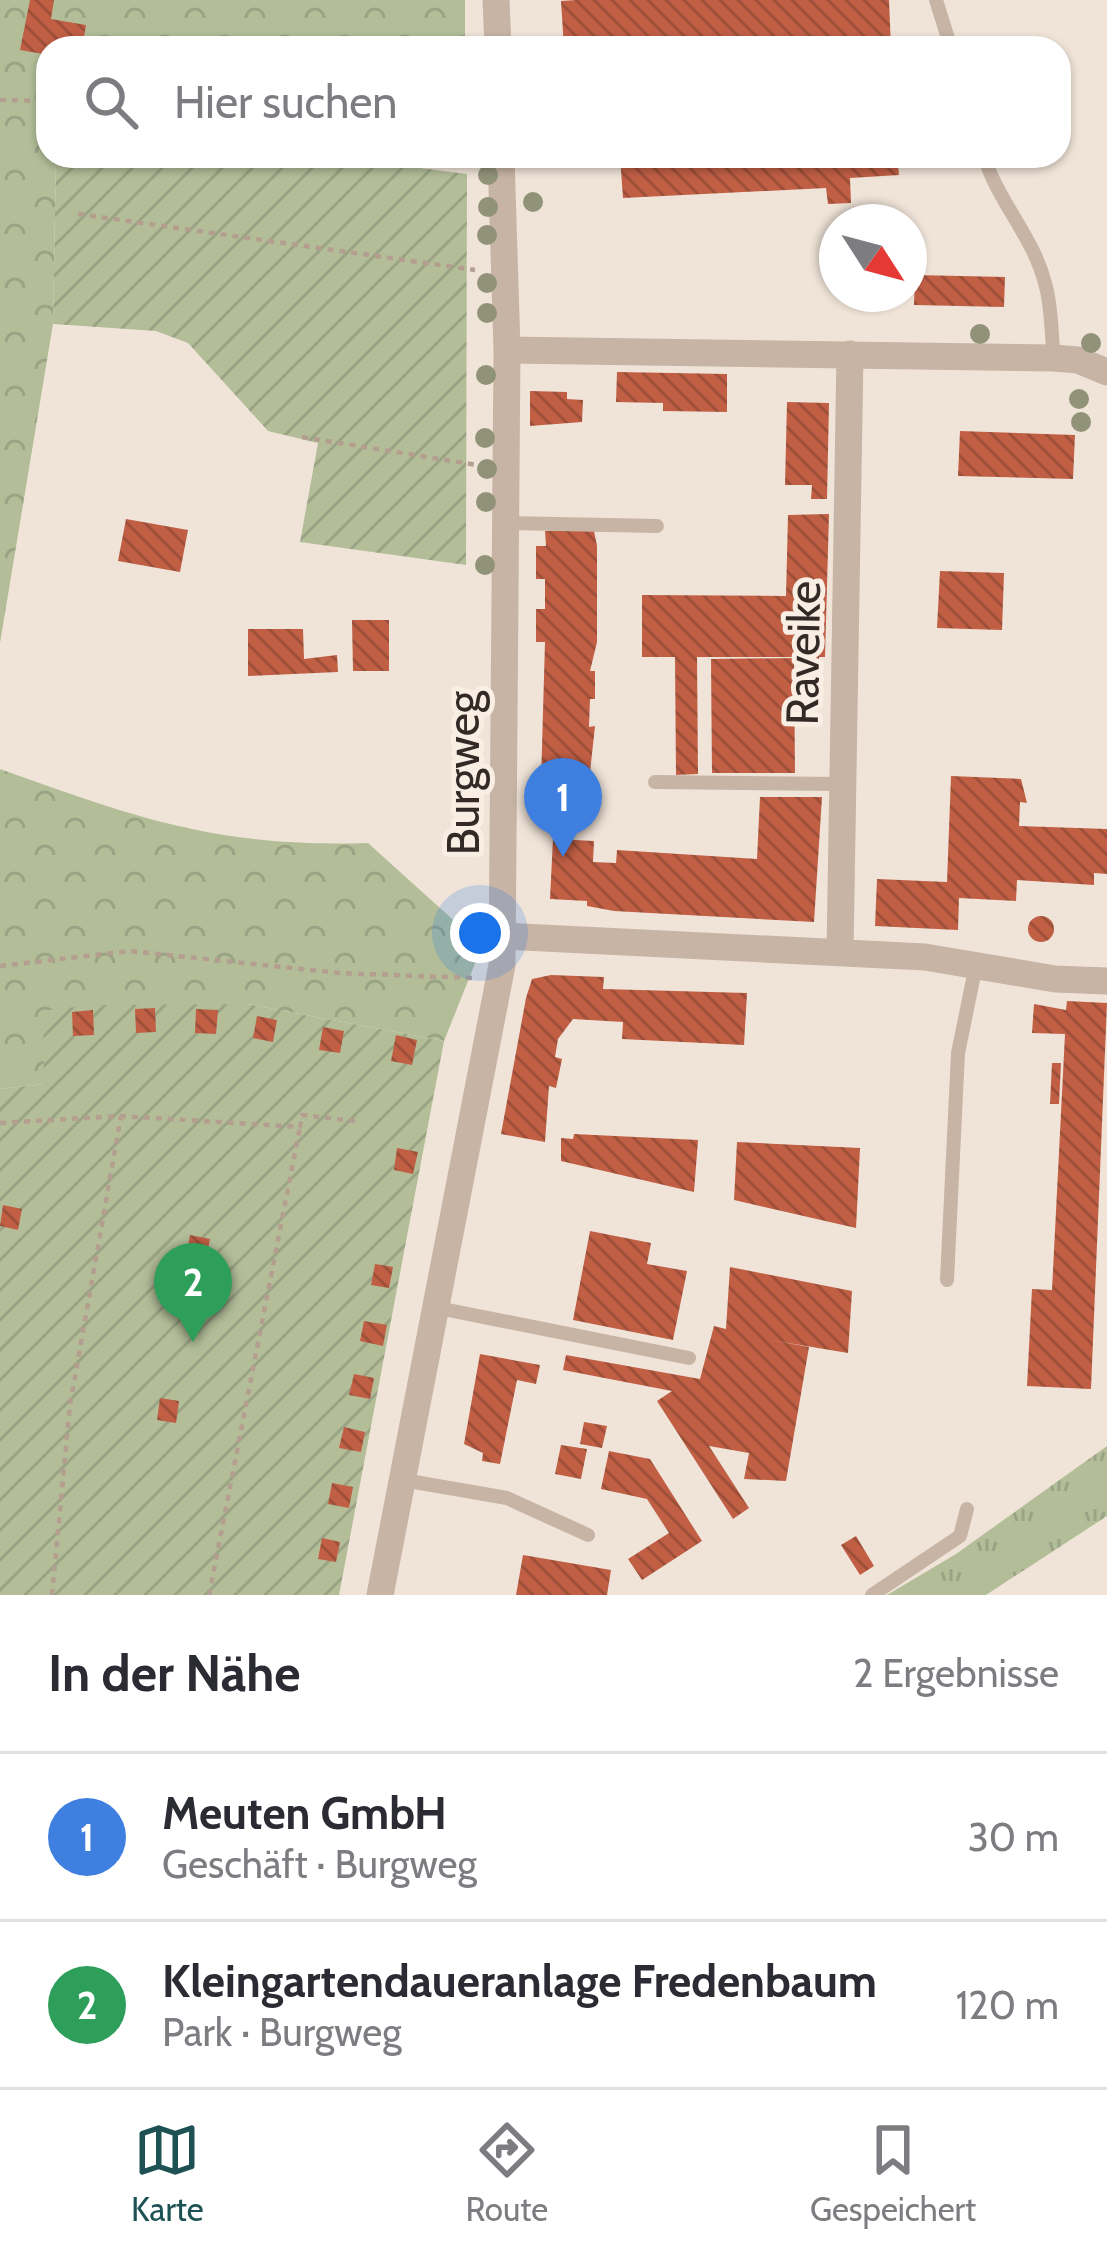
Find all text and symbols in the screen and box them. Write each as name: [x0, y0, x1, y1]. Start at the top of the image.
search box: [36, 36, 1071, 168]
icon: search: [78, 69, 144, 135]
text: Hier suchen: [174, 75, 398, 129]
north arrow: [819, 204, 927, 312]
street label: Raveike: [775, 580, 831, 726]
street label: Burgweg: [436, 690, 490, 855]
pin: 1: [524, 758, 602, 857]
your location: [450, 903, 510, 963]
pin: 2: [154, 1243, 232, 1342]
text: In der Nähe: [48, 1642, 301, 1704]
text: 2 Ergebnisse: [853, 1649, 1059, 1697]
text: Meuten GmbH: [162, 1786, 447, 1840]
text: 1: [80, 1813, 94, 1861]
text: 30 m: [968, 1813, 1059, 1861]
text: Geschäft · Burgweg: [162, 1840, 477, 1888]
text: Kleingartendaueranlage Fredenbaum: [162, 1954, 877, 2008]
text: 2: [77, 1981, 97, 2029]
text: 120 m: [956, 1981, 1059, 2029]
text: Park · Burgweg: [162, 2008, 402, 2056]
tab: Karte: [131, 2117, 204, 2229]
tab: Route: [466, 2117, 548, 2229]
tab: Gespeichert: [810, 2117, 976, 2229]

